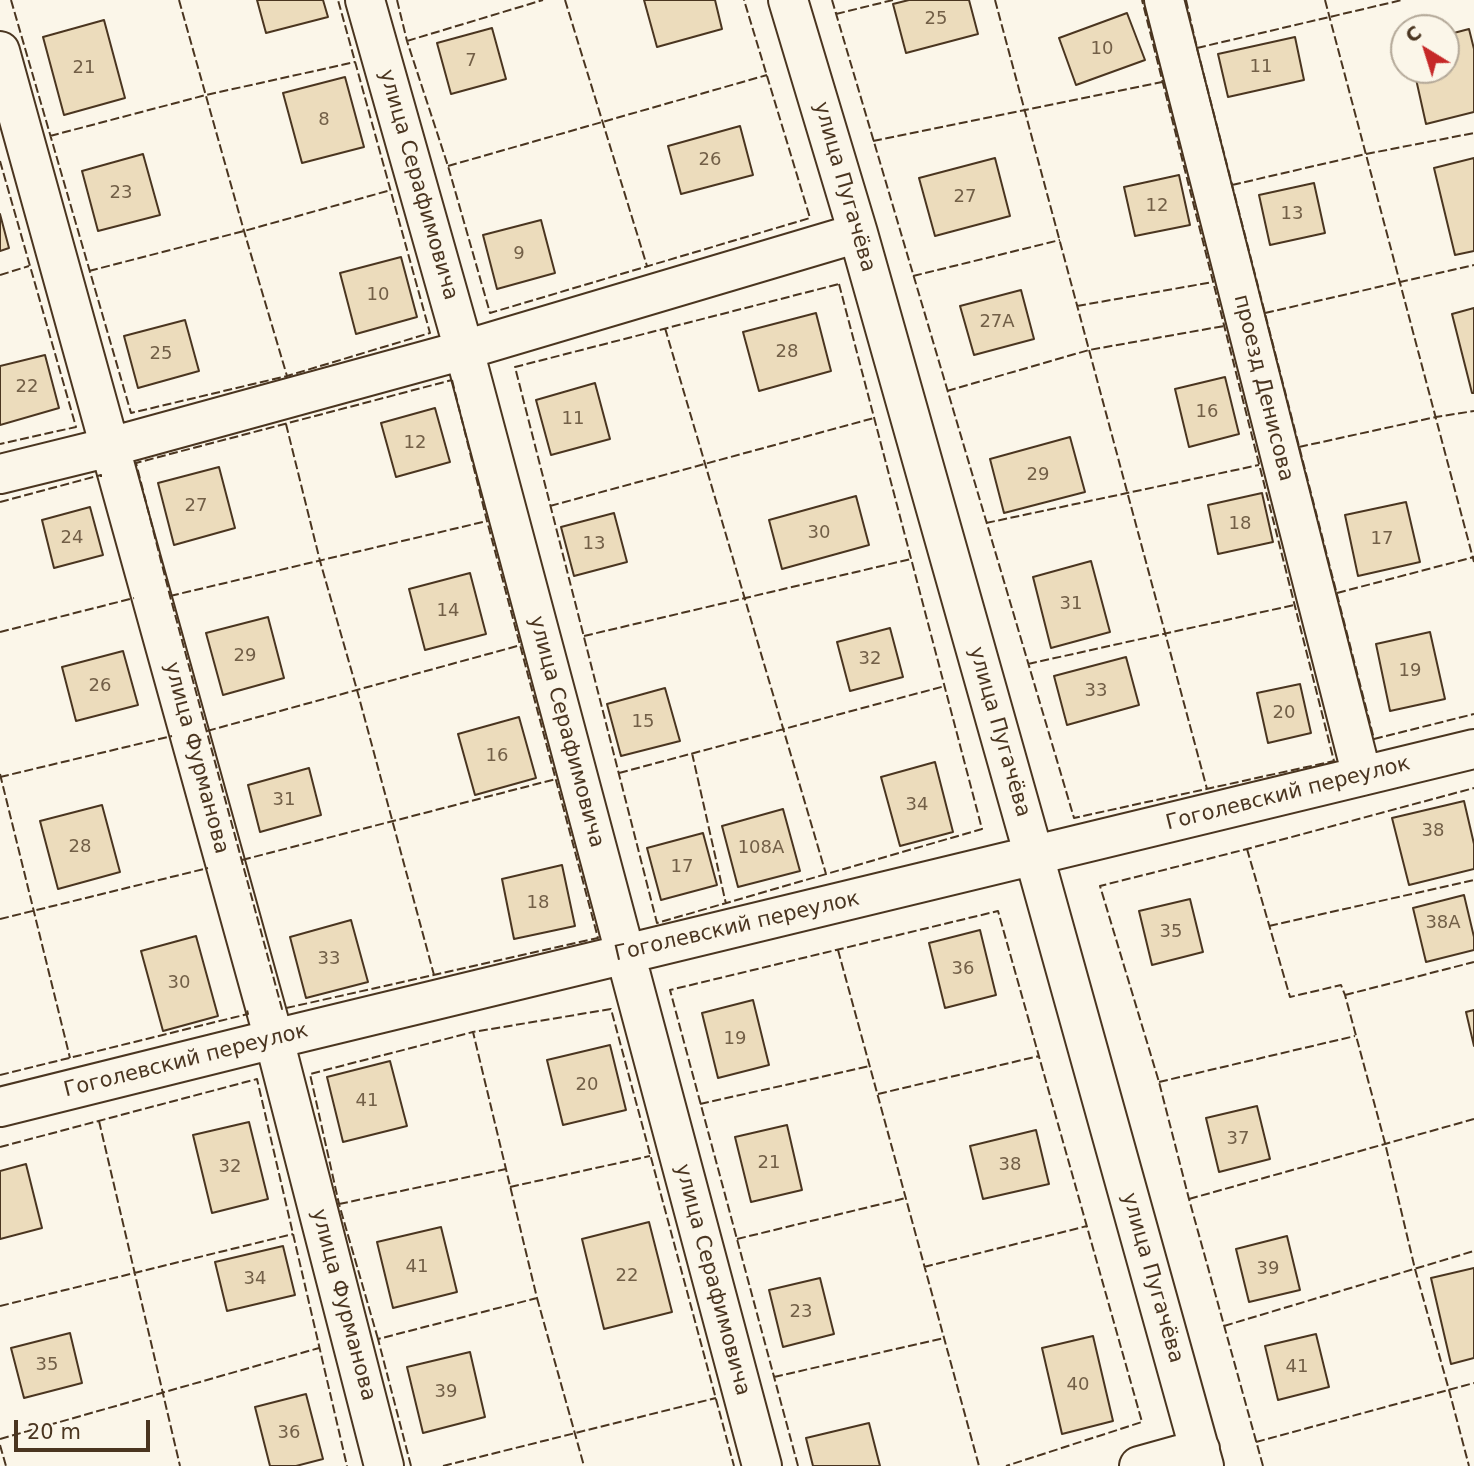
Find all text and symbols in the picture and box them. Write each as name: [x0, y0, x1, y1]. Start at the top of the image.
house number: 25: [925, 8, 947, 30]
north arrow: [1390, 14, 1460, 84]
text: С: [1401, 21, 1426, 47]
house number: 10: [1091, 38, 1113, 60]
house number: 7: [465, 50, 477, 72]
house number: 11: [1250, 56, 1272, 78]
house number: 21: [73, 57, 95, 79]
street label: улица Серафимовича: [373, 67, 463, 303]
street label: улица Пугачёва: [808, 99, 880, 275]
house number: 8: [318, 109, 330, 131]
house number: 26: [699, 149, 721, 171]
house number: 23: [110, 182, 132, 204]
house number: 27: [954, 186, 976, 208]
house number: 12: [1146, 195, 1168, 217]
house number: 13: [1281, 203, 1303, 225]
house number: 9: [513, 243, 525, 265]
house number: 10: [367, 284, 389, 306]
street label: проезд Денисова: [1228, 292, 1298, 484]
house number: 27А: [979, 311, 1015, 333]
house number: 28: [776, 341, 798, 363]
house number: 25: [150, 343, 172, 365]
house number: 22: [16, 376, 38, 398]
house number: 16: [1196, 401, 1218, 423]
house number: 11: [562, 408, 584, 430]
house number: 12: [404, 432, 426, 454]
house number: 29: [1027, 464, 1049, 486]
house number: 27: [185, 495, 207, 517]
house number: 18: [1229, 513, 1251, 535]
house number: 30: [808, 522, 830, 544]
house number: 24: [61, 527, 83, 549]
house number: 17: [1371, 528, 1393, 550]
house number: 13: [583, 533, 605, 555]
house number: 31: [1060, 593, 1082, 615]
house number: 14: [437, 600, 459, 622]
street label: улица Серафимовича: [523, 613, 609, 851]
street label: улица Пугачёва: [963, 644, 1035, 820]
house number: 29: [234, 645, 256, 667]
house number: 32: [859, 648, 881, 670]
street label: улица Фурманова: [158, 659, 234, 857]
house number: 19: [1399, 660, 1421, 682]
house number: 26: [89, 675, 111, 697]
house number: 33: [1085, 680, 1107, 702]
house number: 20: [1273, 702, 1295, 724]
house number: 15: [632, 711, 654, 733]
house number: 16: [486, 745, 508, 767]
street label: Гоголевский переулок: [1163, 751, 1413, 837]
house number: 31: [273, 789, 295, 811]
house number: 34: [906, 794, 928, 816]
house number: 38: [1422, 820, 1444, 842]
house number: 28: [69, 836, 91, 858]
house number: 108А: [738, 837, 784, 859]
house number: 17: [671, 856, 693, 878]
street label: Гоголевский переулок: [612, 887, 862, 967]
house number: 18: [527, 892, 549, 914]
house number: 38А: [1425, 912, 1461, 934]
house number: 35: [1160, 921, 1182, 943]
house number: 33: [318, 948, 340, 970]
house number: 36: [952, 958, 974, 980]
house number: 30: [168, 972, 190, 994]
street label: Гоголевский переулок: [61, 1018, 311, 1104]
house number: 19: [724, 1028, 746, 1050]
house number: 20: [576, 1074, 598, 1096]
house number: 41: [356, 1090, 378, 1112]
house number: 37: [1227, 1128, 1249, 1150]
house number: 21: [758, 1152, 780, 1174]
house number: 38: [999, 1154, 1021, 1176]
house number: 32: [219, 1156, 241, 1178]
street label: улица Серафимовича: [669, 1161, 755, 1399]
street label: улица Пугачёва: [1116, 1190, 1188, 1366]
street label: улица Фурманова: [305, 1206, 381, 1404]
house number: 41: [406, 1256, 428, 1278]
house number: 39: [1257, 1258, 1279, 1280]
house number: 22: [616, 1265, 638, 1287]
house number: 34: [244, 1268, 266, 1290]
house number: 23: [790, 1301, 812, 1323]
house number: 35: [36, 1354, 58, 1376]
house number: 41: [1286, 1356, 1308, 1378]
house number: 40: [1067, 1374, 1089, 1396]
house number: 39: [435, 1381, 457, 1403]
scale bar: [18, 1406, 154, 1450]
text: 20 m: [27, 1420, 81, 1444]
house number: 36: [278, 1422, 300, 1444]

